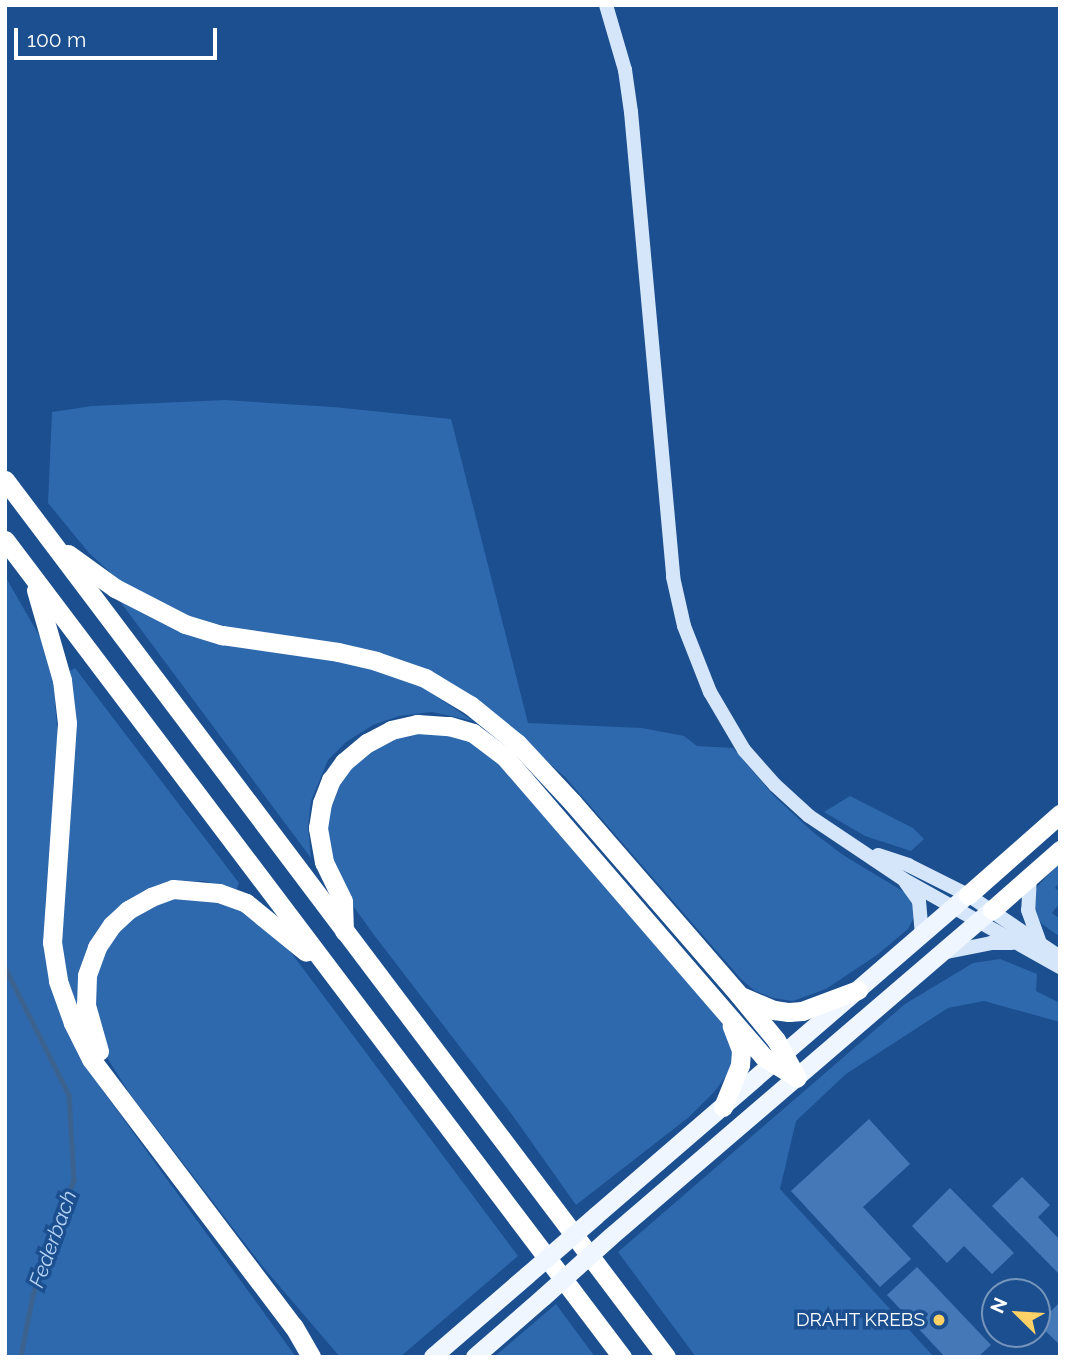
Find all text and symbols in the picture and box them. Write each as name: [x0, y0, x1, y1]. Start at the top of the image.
scale bar: [18, 14, 220, 58]
text: 100 m: [27, 27, 86, 52]
water label: Federbach: [24, 1187, 82, 1291]
north arrow: [981, 1278, 1051, 1348]
text: N: [986, 1294, 1012, 1316]
place label: DRAHT KREBS: [795, 1309, 925, 1331]
marker: DRAHT KREBS: [931, 1312, 947, 1328]

